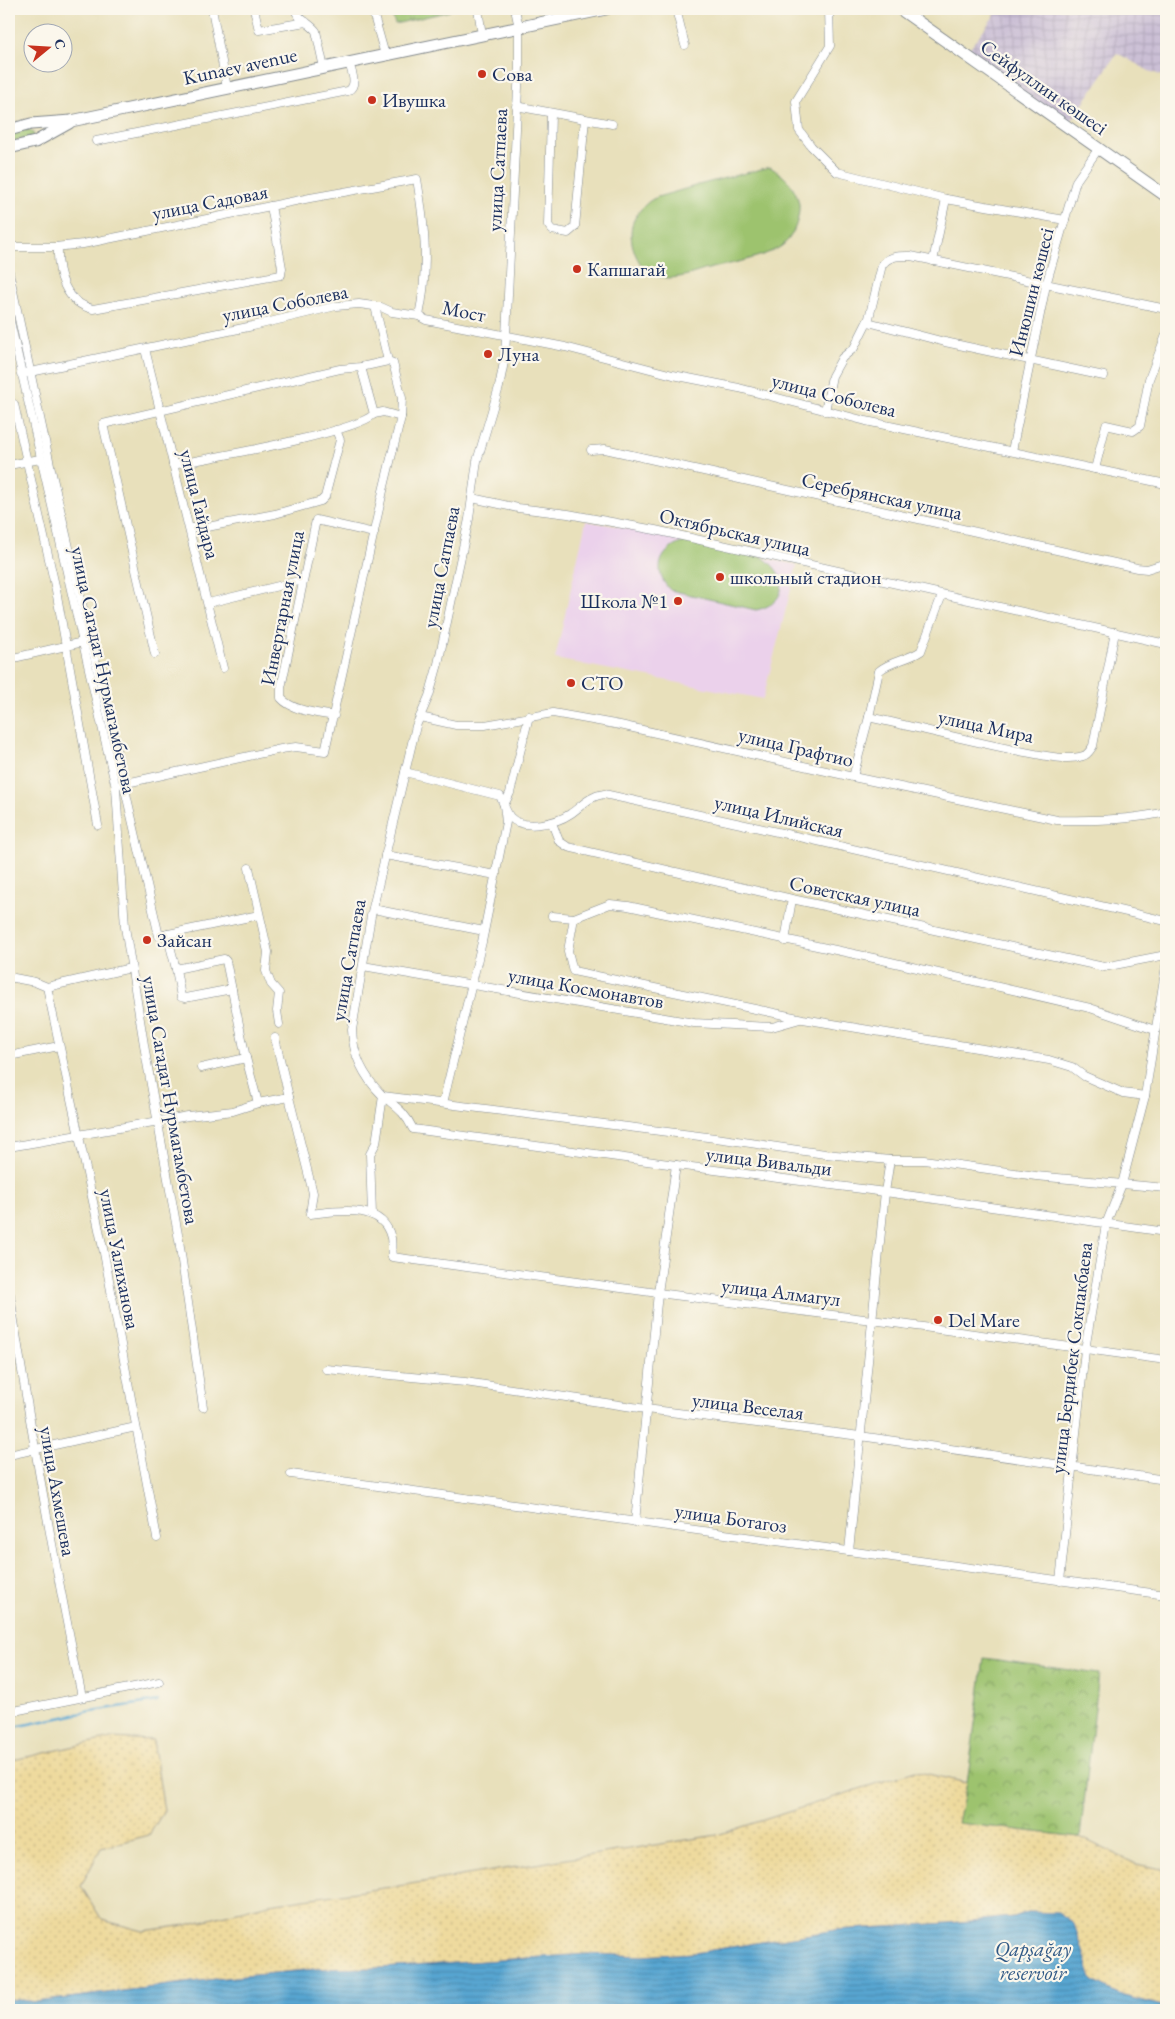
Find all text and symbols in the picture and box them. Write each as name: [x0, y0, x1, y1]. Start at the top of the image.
north arrow: [22, 22, 72, 72]
street label: Сейфуллин көшесі: [975, 33, 1113, 141]
text: С: [50, 36, 70, 52]
street label: Kunaev avenue: [181, 41, 300, 91]
place label: Сова: [492, 61, 533, 87]
marker: Сова: [476, 68, 488, 80]
place label: Ивушка: [382, 87, 446, 113]
marker: Ивушка: [366, 94, 378, 106]
street label: улица Сатпаева: [481, 108, 513, 232]
street label: улица Садовая: [150, 178, 270, 226]
street label: Инюшин көшесі: [1002, 225, 1060, 359]
place label: Капшагай: [587, 256, 666, 282]
marker: Капшагай: [571, 263, 583, 275]
street label: улица Соболева: [220, 278, 350, 328]
street label: Мост: [440, 294, 488, 328]
place label: Луна: [498, 341, 539, 367]
marker: Луна: [482, 348, 494, 360]
street label: улица Соболева: [769, 367, 899, 423]
street label: улица Гайдара: [174, 446, 226, 562]
street label: Серебрянская улица: [799, 466, 965, 526]
street label: Октябрьская улица: [657, 502, 813, 562]
street label: улица Сатпаева: [416, 504, 466, 630]
street label: Инвертарная улица: [254, 528, 310, 688]
street label: улица Сагадат Нурмагамбетова: [65, 544, 143, 796]
place label: школьный стадион: [730, 564, 881, 590]
marker: школьный стадион: [714, 571, 726, 583]
place label: Школа №1: [580, 588, 668, 614]
marker: Школа №1: [672, 595, 684, 607]
place label: СТО: [581, 670, 623, 696]
marker: СТО: [565, 677, 577, 689]
street label: улица Мира: [936, 703, 1036, 749]
street label: улица Графтио: [736, 721, 856, 773]
street label: улица Илийская: [712, 789, 846, 843]
street label: Советская улица: [787, 869, 923, 923]
street label: улица Сатпаева: [324, 897, 372, 1023]
place label: Зайсан: [157, 927, 212, 953]
marker: Зайсан: [141, 934, 153, 946]
street label: улица Космонавтов: [506, 962, 666, 1014]
street label: улица Сагадат Нурмагамбетова: [136, 974, 206, 1226]
street label: улица Вивальди: [705, 1140, 834, 1182]
street label: улица Уалиханова: [94, 1186, 146, 1332]
street label: улица Бердибек Сокпакбаева: [1044, 1241, 1098, 1475]
street label: улица Алмагул: [720, 1272, 842, 1312]
place label: Del Mare: [948, 1307, 1020, 1333]
marker: Del Mare: [932, 1314, 944, 1326]
street label: улица Веселая: [691, 1386, 805, 1426]
street label: улица Ахмешева: [34, 1424, 82, 1558]
street label: улица Ботагоз: [673, 1497, 789, 1539]
water label: Qapşağay reservoir: [995, 1935, 1072, 1986]

